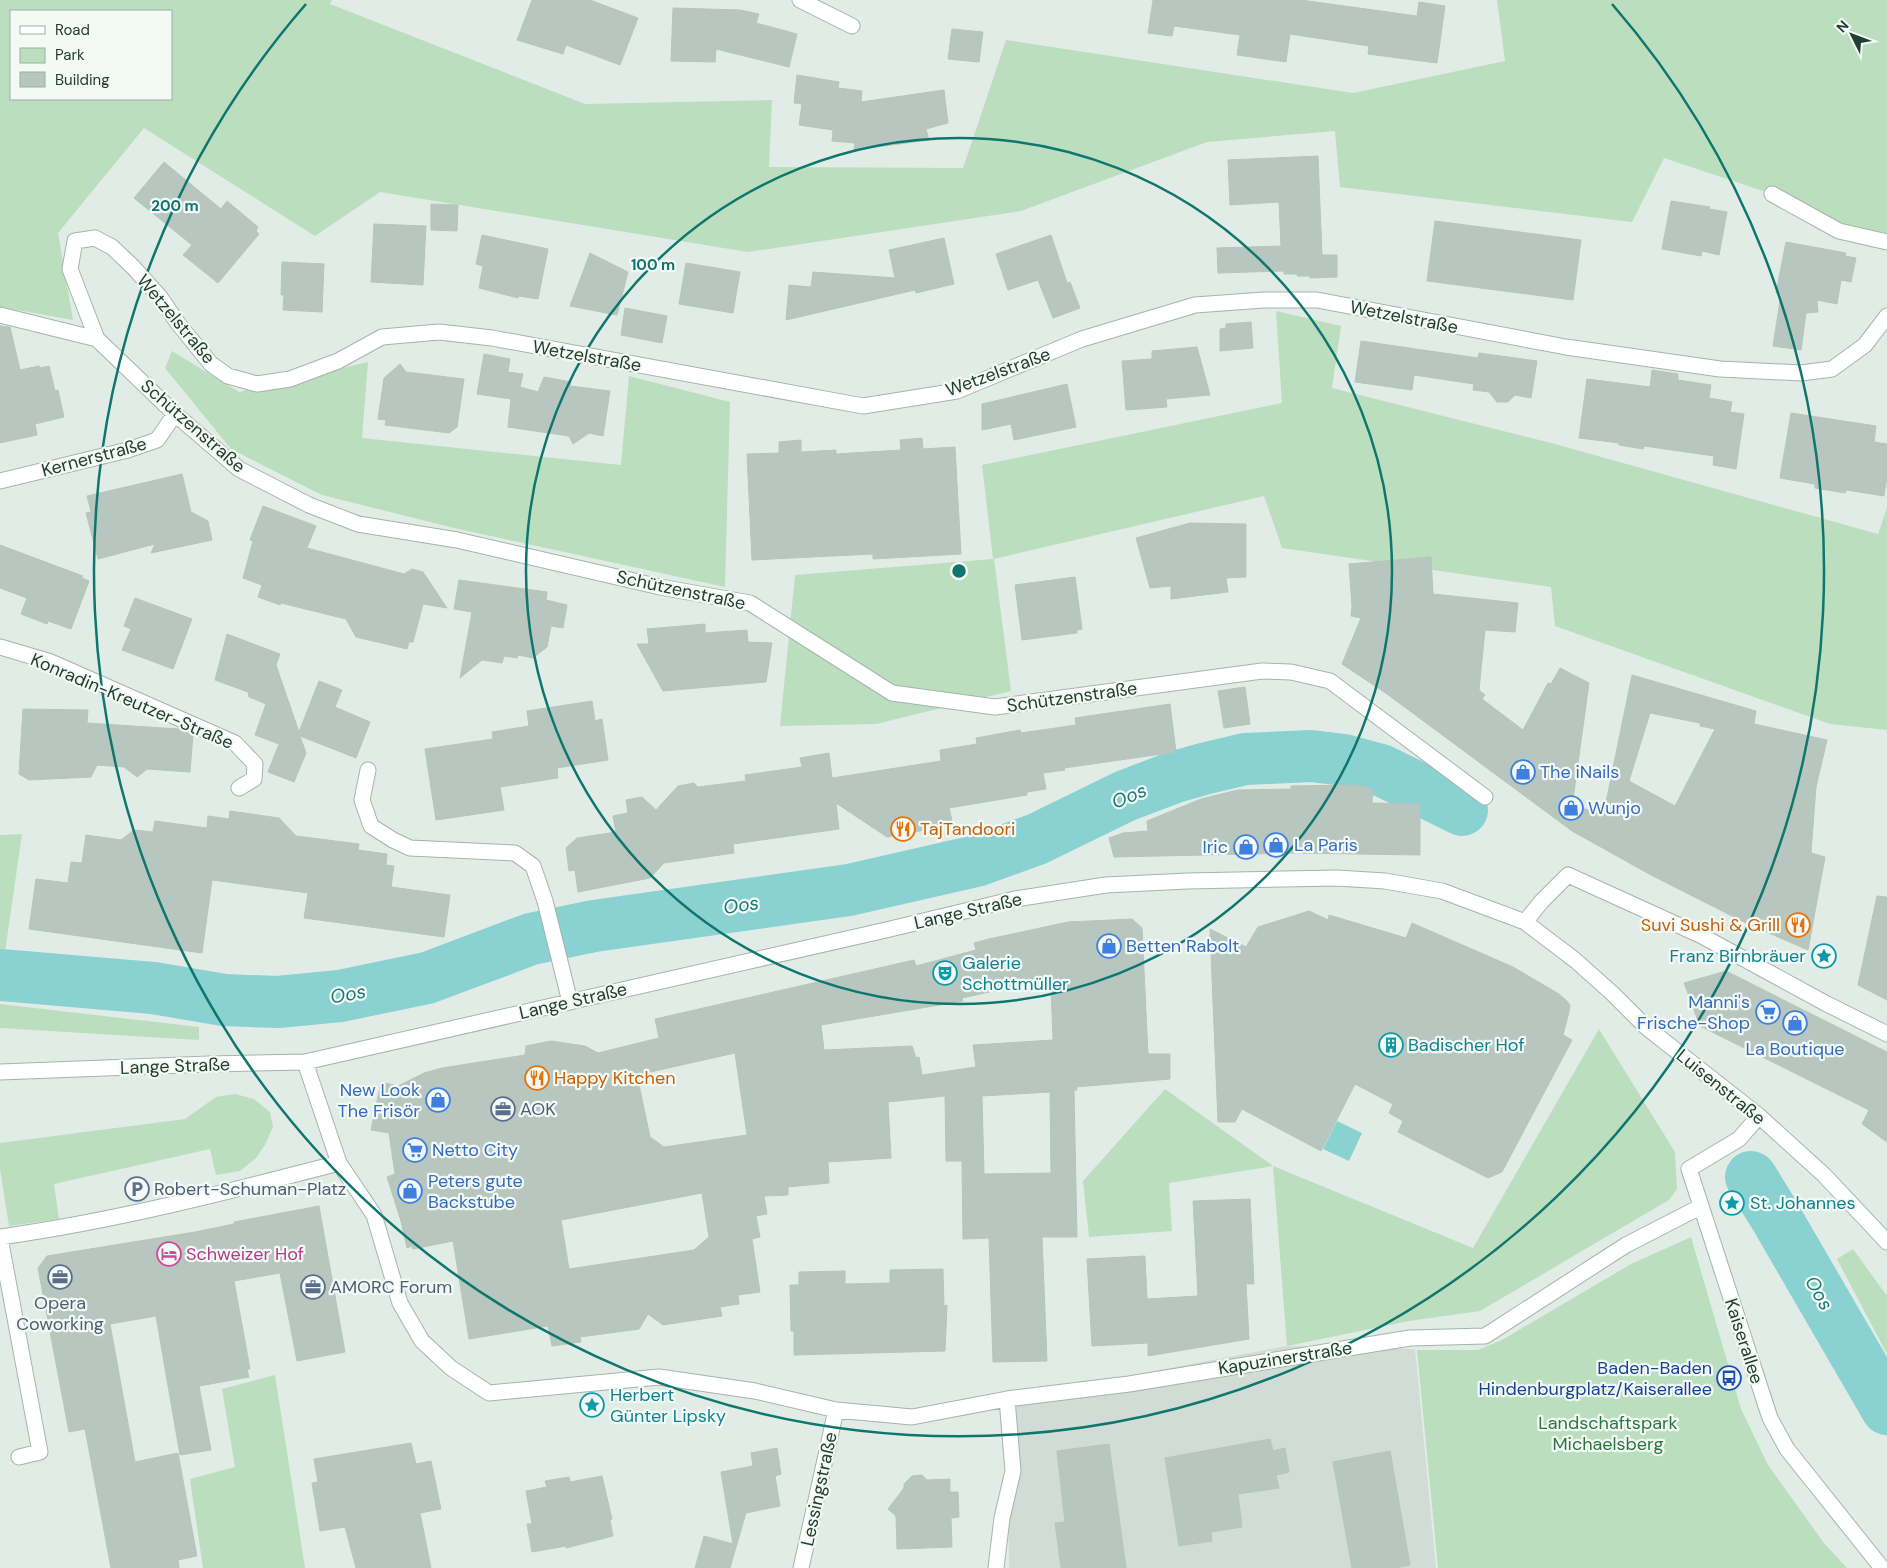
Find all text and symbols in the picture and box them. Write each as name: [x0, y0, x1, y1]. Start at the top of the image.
legend: [10, 10, 172, 100]
north arrow: [1827, 10, 1877, 60]
text: N: [1832, 16, 1852, 36]
text: Road: [55, 20, 90, 40]
text: Park: [55, 45, 85, 65]
text: Building: [55, 70, 110, 90]
text: 200 m: [151, 196, 199, 216]
text: 100 m: [631, 255, 675, 275]
street label: Wetzelstraße: [131, 269, 221, 369]
street label: Wetzelstraße: [1348, 295, 1460, 339]
street label: Wetzelstraße: [531, 335, 643, 377]
street label: Wetzelstraße: [942, 342, 1054, 402]
street label: Schützenstraße: [136, 374, 250, 478]
street label: Kernerstraße: [39, 431, 149, 483]
centre of rings: [950, 562, 968, 580]
street label: Schützenstraße: [614, 565, 748, 615]
street label: Konradin-Kreutzer-Straße: [27, 647, 237, 755]
street label: Schützenstraße: [1005, 676, 1139, 718]
shop icon: The iNails: [1510, 759, 1536, 785]
place label: The iNails: [1540, 760, 1619, 784]
water label: Oos: [1108, 778, 1150, 814]
shop icon: Wunjo: [1558, 795, 1584, 821]
place label: Wunjo: [1588, 796, 1641, 820]
restaurant icon: TajTandoori: [890, 816, 916, 842]
place label: TajTandoori: [920, 817, 1015, 841]
shop icon: La Paris: [1263, 832, 1289, 858]
place label: La Paris: [1294, 833, 1358, 857]
shop icon: Iric: [1233, 834, 1259, 860]
place label: Iric: [1203, 835, 1228, 859]
street label: Lange Straße: [912, 887, 1024, 935]
water label: Oos: [722, 890, 760, 920]
restaurant icon: Suvi Sushi & Grill: [1785, 912, 1811, 938]
place label: Suvi Sushi & Grill: [1641, 913, 1780, 937]
shop icon: Betten Rabolt: [1096, 933, 1122, 959]
place label: Betten Rabolt: [1126, 934, 1239, 958]
place icon: Franz Birnbräuer: [1811, 943, 1837, 969]
place label: Franz Birnbräuer: [1669, 944, 1806, 968]
place label: Galerie Schottmüller: [962, 951, 1069, 996]
theatre icon: Galerie Schottmüller: [932, 960, 958, 986]
street label: Lange Straße: [517, 977, 629, 1025]
water label: Oos: [328, 979, 368, 1009]
place label: Manni's Frische-Shop: [1637, 990, 1750, 1035]
supermarket icon: Manni's Frische-Shop: [1755, 999, 1781, 1025]
shop icon: La Boutique: [1782, 1010, 1808, 1036]
building icon: Badischer Hof: [1378, 1032, 1404, 1058]
place label: Badischer Hof: [1408, 1033, 1525, 1057]
place label: La Boutique: [1745, 1037, 1845, 1061]
street label: Luisenstraße: [1672, 1044, 1770, 1130]
street label: Lange Straße: [120, 1052, 230, 1080]
restaurant icon: Happy Kitchen: [524, 1065, 550, 1091]
place label: Happy Kitchen: [554, 1066, 676, 1090]
place label: New Look The Frisör: [338, 1078, 420, 1123]
shop icon: New Look The Frisör: [425, 1087, 451, 1113]
office icon: AOK: [490, 1096, 516, 1122]
place label: AOK: [520, 1097, 556, 1121]
supermarket icon: Netto City: [402, 1137, 428, 1163]
place label: Netto City: [432, 1138, 518, 1162]
place label: Peters gute Backstube: [428, 1169, 523, 1214]
parking icon: Robert-Schuman-Platz: [124, 1176, 150, 1202]
place label: Robert-Schuman-Platz: [154, 1177, 346, 1201]
shop icon: Peters gute Backstube: [397, 1178, 423, 1204]
place icon: St. Johannes: [1719, 1190, 1745, 1216]
place label: St. Johannes: [1750, 1191, 1856, 1215]
hotel icon: Schweizer Hof: [156, 1241, 182, 1267]
place label: Schweizer Hof: [186, 1242, 304, 1266]
office icon: Opera Coworking: [47, 1264, 73, 1290]
water label: Oos: [1799, 1271, 1839, 1315]
office icon: AMORC Forum: [300, 1274, 326, 1300]
place label: AMORC Forum: [330, 1275, 452, 1299]
place label: Opera Coworking: [16, 1291, 104, 1336]
street label: Kaiserallee: [1719, 1295, 1769, 1387]
street label: Kapuzinerstraße: [1216, 1336, 1354, 1380]
place label: Baden-Baden Hindenburgplatz/Kaiserallee: [1479, 1356, 1712, 1401]
bus stop icon: Baden-Baden Hindenburgplatz/Kaiserallee: [1716, 1365, 1742, 1391]
place label: Herbert Günter Lipsky: [610, 1383, 726, 1428]
place icon: Herbert Günter Lipsky: [579, 1392, 605, 1418]
park label: Landschaftspark Michaelsberg: [1538, 1411, 1678, 1456]
street label: Lessingstraße: [795, 1430, 843, 1548]

